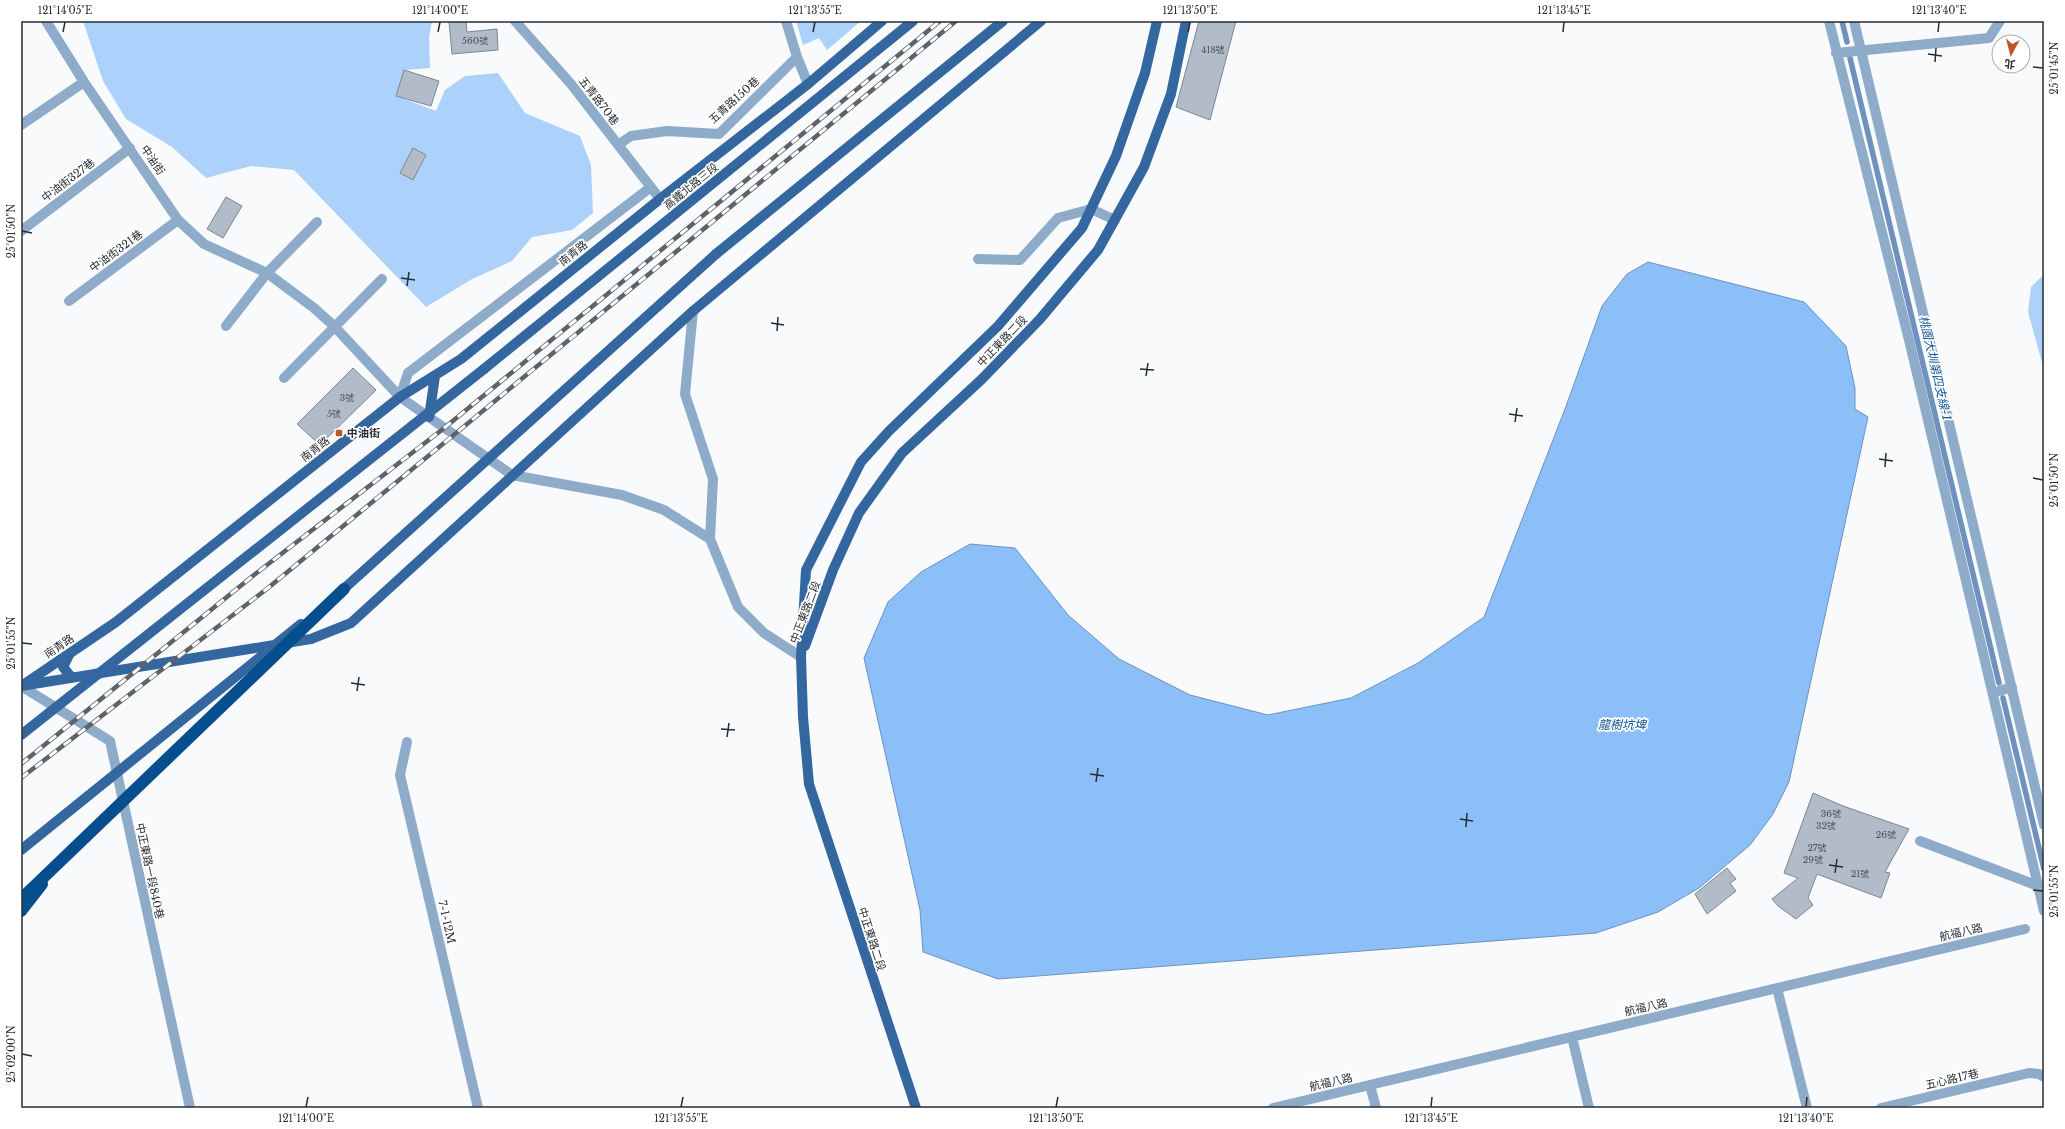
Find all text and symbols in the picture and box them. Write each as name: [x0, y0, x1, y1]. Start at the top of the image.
text: 121°14'05"E: [38, 4, 92, 17]
text: 121°14'00"E: [412, 4, 468, 17]
text: 121°13'55"E: [788, 4, 842, 17]
text: 121°13'50"E: [1163, 4, 1217, 17]
text: 121°13'45"E: [1537, 4, 1591, 17]
text: 121°13'40"E: [1912, 4, 1966, 17]
north arrow: [1991, 34, 2031, 74]
house number: 560號: [462, 35, 488, 46]
text: 25°01'45"N: [2048, 42, 2061, 94]
house number: 418號: [1201, 44, 1225, 55]
text: 北: [2003, 56, 2016, 72]
street label: 五青路70巷: [576, 74, 622, 128]
street label: 五青路150巷: [706, 74, 762, 126]
street label: 中油街: [138, 142, 168, 178]
street label: 中油街327巷: [39, 155, 97, 205]
street label: 高鐵北路三段: [661, 160, 721, 212]
text: 25°01'50"N: [5, 204, 18, 258]
street label: 中油街321巷: [87, 227, 145, 275]
street label: 南青路: [556, 237, 590, 269]
street label: 中正東路二段: [974, 312, 1030, 370]
water label: 桃園大圳第四支線-1: [1916, 314, 1955, 422]
house number: 3號: [340, 392, 354, 403]
house number: 5號: [327, 408, 341, 419]
place label: 中油街: [347, 426, 380, 440]
marker: 中油街: [334, 428, 344, 438]
street label: 南青路: [298, 433, 332, 465]
text: 25°01'50"N: [2048, 453, 2061, 507]
street label: 中正東路二段: [787, 579, 823, 645]
text: 25°01'55"N: [5, 617, 18, 669]
street label: 南青路: [41, 631, 77, 661]
water label: 龍樹坑埤: [1598, 717, 1648, 732]
house number: 36號: [1821, 808, 1841, 819]
house number: 32號: [1816, 820, 1836, 831]
street label: 中正東路一段840巷: [133, 822, 167, 920]
house number: 26號: [1876, 829, 1896, 840]
house number: 27號: [1807, 842, 1827, 853]
house number: 29號: [1803, 854, 1823, 865]
text: 25°01'55"N: [2048, 865, 2061, 917]
house number: 21號: [1851, 868, 1869, 879]
street label: 7-1-12M: [435, 899, 459, 945]
street label: 中正東路二段: [855, 905, 889, 973]
street label: 航福八路: [1938, 920, 1984, 944]
street label: 航福八路: [1623, 995, 1669, 1019]
text: 25°02'00"N: [5, 1025, 18, 1083]
street label: 五心路17巷: [1924, 1066, 1980, 1092]
street label: 航福八路: [1308, 1070, 1354, 1094]
text: 121°14'00"E: [278, 1112, 334, 1125]
text: 121°13'55"E: [654, 1112, 708, 1125]
text: 121°13'50"E: [1029, 1112, 1083, 1125]
text: 121°13'45"E: [1404, 1112, 1458, 1125]
text: 121°13'40"E: [1779, 1112, 1833, 1125]

